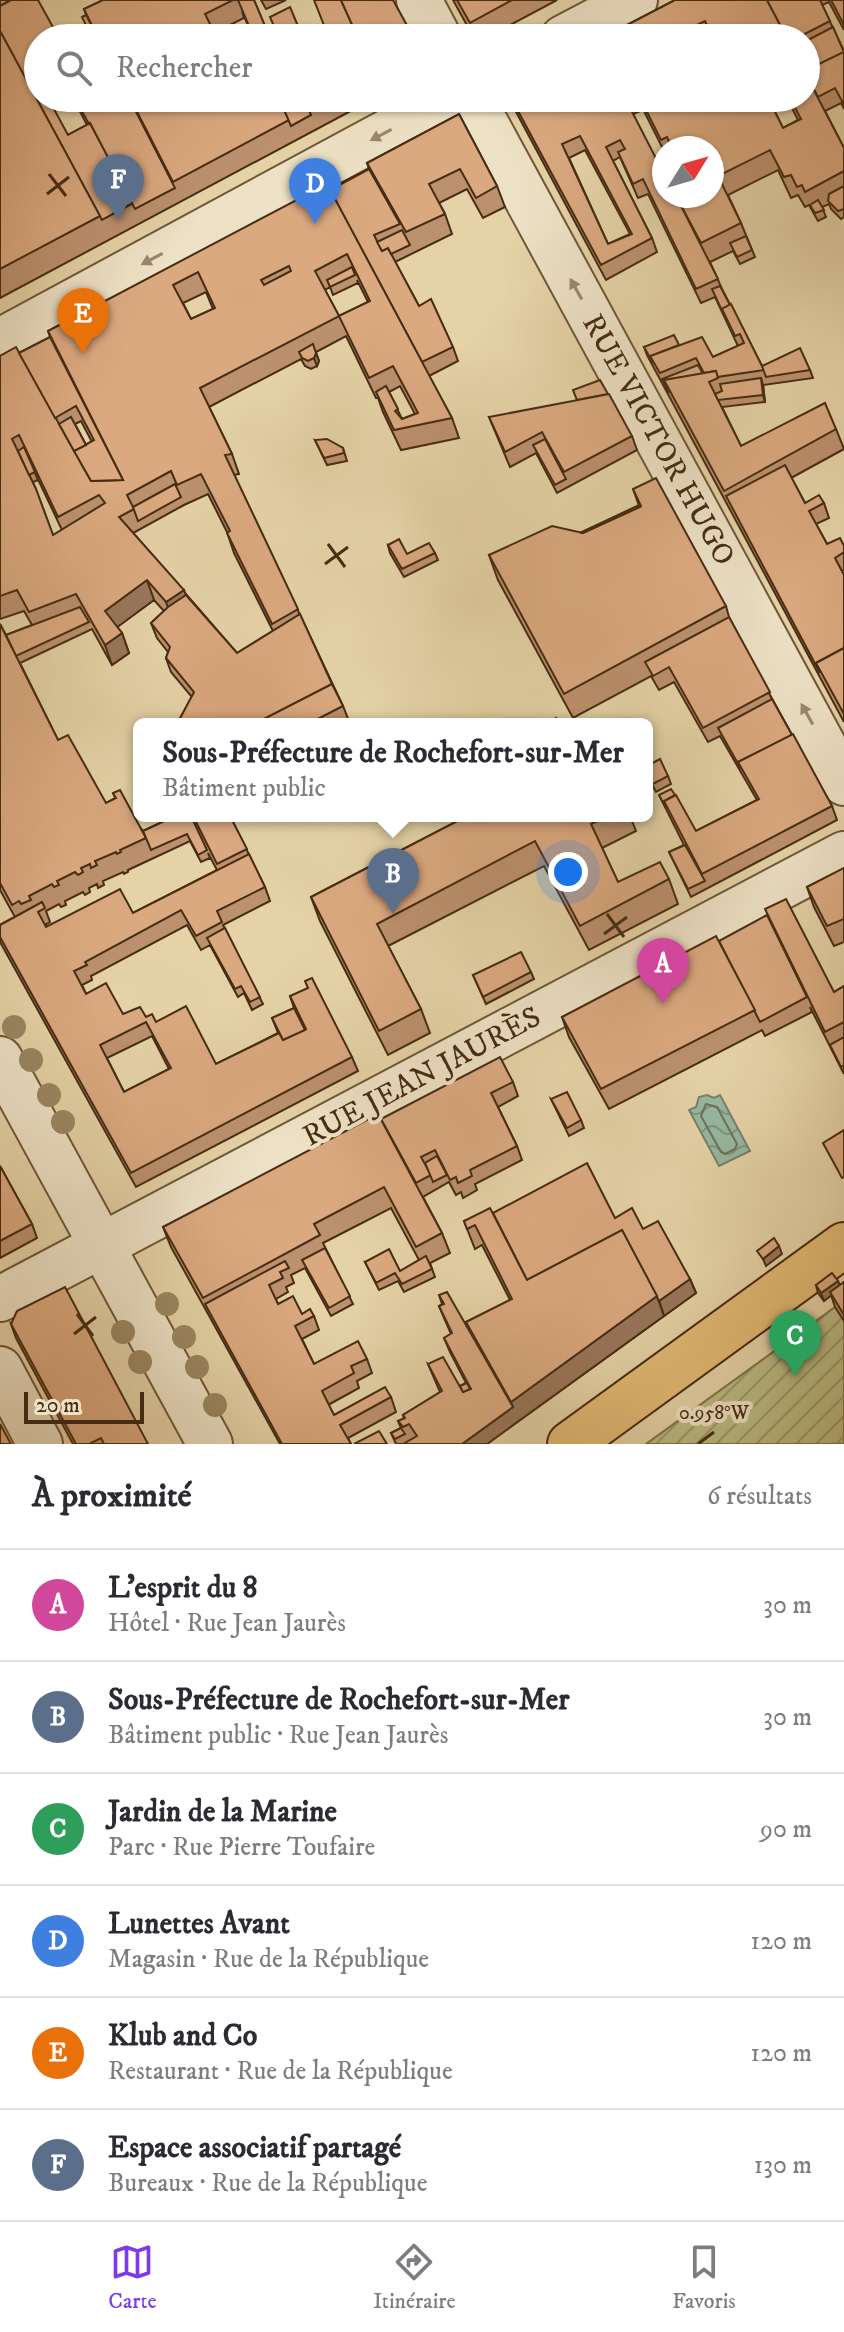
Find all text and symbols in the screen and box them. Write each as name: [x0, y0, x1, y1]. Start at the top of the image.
search box: [24, 24, 820, 112]
icon: search: [52, 46, 96, 90]
text: Rechercher: [116, 50, 252, 87]
one-way arrow: [370, 128, 392, 142]
north arrow: [652, 136, 724, 208]
pin: F: [92, 154, 144, 220]
pin: D: [289, 158, 341, 224]
one-way arrow: [141, 252, 164, 265]
one-way arrow: [569, 278, 583, 300]
pin: E: [57, 288, 109, 354]
street label: RUE VICTOR HUGO: [574, 308, 742, 572]
one-way arrow: [800, 703, 814, 725]
popup: [133, 718, 653, 822]
text: Sous-Préfecture de Rochefort-sur-Mer: [162, 735, 624, 772]
text: Bâtiment public: [162, 772, 326, 805]
pin: B: [367, 848, 419, 914]
your location: [548, 852, 588, 892]
pin: A: [637, 938, 689, 1004]
street label: RUE JEAN JAURÈS: [296, 998, 547, 1155]
pin: C: [769, 1310, 821, 1376]
scale bar: [24, 1388, 144, 1424]
text: 20 m: [36, 1392, 80, 1419]
text: 0.958°W: [679, 1401, 750, 1426]
text: À proximité: [32, 1475, 192, 1517]
text: 6 résultats: [707, 1480, 812, 1513]
text: L'esprit du 8: [108, 1570, 258, 1607]
text: A: [50, 1589, 66, 1622]
text: 30 m: [763, 1589, 812, 1622]
text: Hôtel · Rue Jean Jaurès: [108, 1607, 346, 1640]
text: Sous-Préfecture de Rochefort-sur-Mer: [108, 1682, 569, 1719]
text: B: [50, 1701, 66, 1734]
text: 30 m: [763, 1701, 812, 1734]
text: Bâtiment public · Rue Jean Jaurès: [108, 1719, 448, 1752]
text: Jardin de la Marine: [108, 1794, 337, 1831]
text: C: [49, 1813, 67, 1846]
text: 90 m: [760, 1813, 812, 1846]
text: Parc · Rue Pierre Toufaire: [108, 1831, 375, 1864]
text: Lunettes Avant: [108, 1906, 290, 1943]
text: D: [48, 1925, 68, 1958]
text: 120 m: [751, 1925, 812, 1958]
text: Magasin · Rue de la République: [108, 1943, 429, 1976]
text: Klub and Co: [108, 2018, 257, 2055]
text: E: [49, 2037, 67, 2070]
text: 120 m: [751, 2037, 812, 2070]
text: Restaurant · Rue de la République: [108, 2055, 453, 2088]
text: Espace associatif partagé: [108, 2130, 401, 2167]
text: F: [50, 2149, 66, 2182]
text: 130 m: [754, 2149, 812, 2182]
text: Bureaux · Rue de la République: [108, 2167, 427, 2200]
tab: Carte: [108, 2240, 157, 2315]
tab: Itinéraire: [373, 2240, 456, 2315]
tab: Favoris: [672, 2240, 736, 2315]

